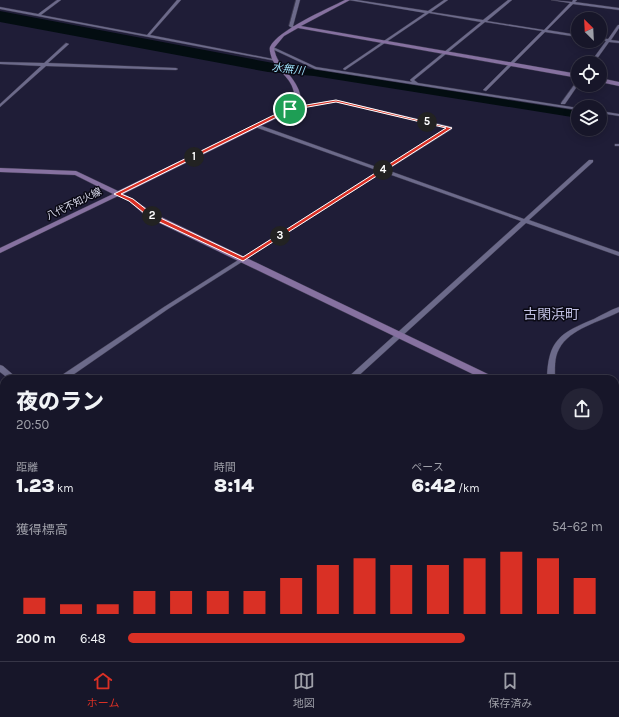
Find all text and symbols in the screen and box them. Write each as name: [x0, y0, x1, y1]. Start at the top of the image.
north arrow: [571, 12, 607, 48]
map controls: [571, 12, 607, 136]
button: locate: [571, 56, 607, 92]
water label: 水無川: [271, 61, 306, 78]
pin: [273, 92, 307, 126]
icon: arrive: [279, 98, 301, 120]
button: layers: [571, 100, 607, 136]
pin: 5: [417, 112, 437, 132]
text: 5: [424, 115, 430, 128]
pin: 1: [184, 147, 204, 167]
text: 1: [192, 150, 196, 163]
pin: 4: [373, 160, 393, 180]
text: 4: [380, 163, 386, 176]
street label: 八代不知火線: [44, 185, 104, 223]
pin: 2: [142, 206, 162, 226]
text: 2: [149, 209, 155, 222]
pin: 3: [270, 226, 290, 246]
text: 3: [277, 229, 283, 242]
district label: 古閑浜町: [523, 306, 579, 323]
button: share: [561, 388, 603, 430]
text: 夜のラン: [16, 389, 104, 415]
text: 20:50: [16, 417, 49, 432]
text: 距離: [16, 461, 38, 474]
text: 時間: [214, 461, 236, 474]
text: ペース: [411, 461, 444, 474]
text: 1.23: [16, 474, 55, 497]
text: 8:14: [214, 474, 254, 497]
text: 6:42: [411, 474, 456, 497]
text: km: [55, 482, 74, 495]
text: /km: [456, 482, 480, 495]
text: 54–62 m: [552, 519, 603, 534]
text: 獲得標高: [16, 522, 68, 537]
text: 200 m: [16, 631, 56, 646]
text: 6:48: [80, 631, 106, 646]
tab: ホーム: [87, 670, 119, 710]
tab: 地図: [293, 670, 315, 710]
tab: 保存済み: [488, 670, 532, 710]

